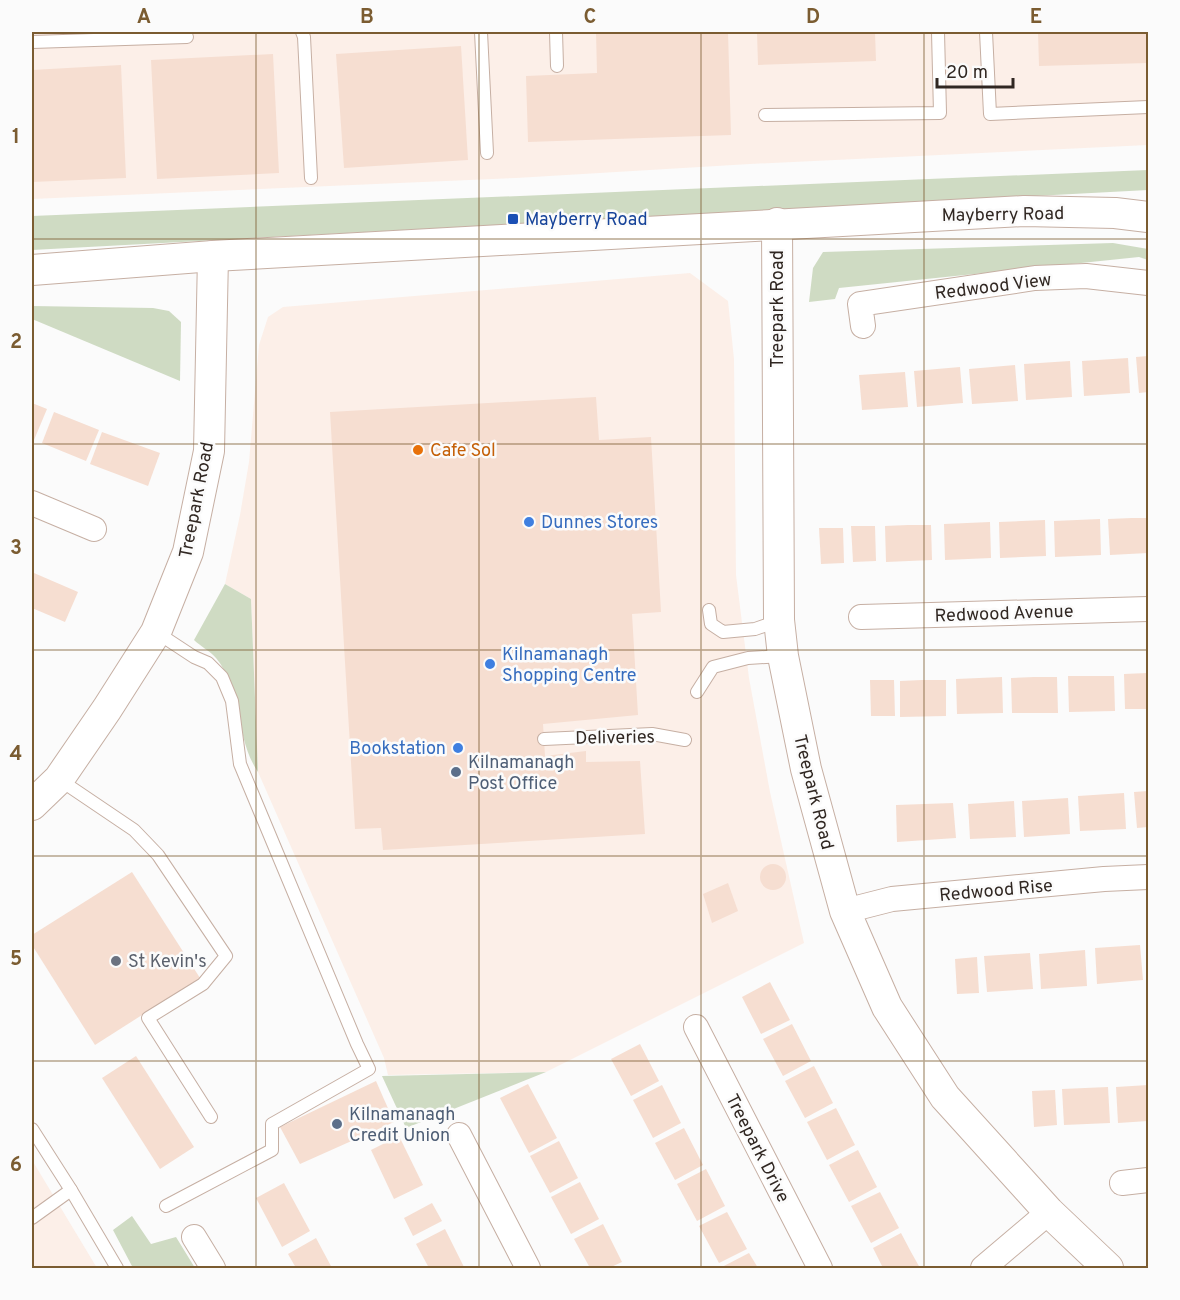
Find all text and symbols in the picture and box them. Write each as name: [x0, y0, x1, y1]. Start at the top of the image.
text: A: [137, 5, 151, 31]
text: B: [360, 5, 374, 31]
text: C: [584, 5, 596, 31]
text: D: [806, 5, 820, 31]
text: E: [1030, 5, 1042, 31]
scale bar: [937, 51, 1014, 89]
text: 20 m: [946, 62, 988, 85]
text: 1: [12, 125, 20, 151]
street label: Mayberry Road: [942, 203, 1065, 228]
place label: Mayberry Road: [525, 209, 648, 232]
marker: Mayberry Road: [506, 212, 520, 226]
street label: Treepark Road: [767, 250, 790, 368]
street label: Redwood View: [934, 269, 1053, 306]
text: 2: [10, 330, 22, 356]
street label: Treepark Road: [175, 440, 220, 560]
place label: Cafe Sol: [430, 440, 496, 463]
marker: Cafe Sol: [411, 443, 425, 457]
place label: Dunnes Stores: [541, 512, 658, 535]
marker: Dunnes Stores: [522, 515, 536, 529]
text: 3: [10, 536, 22, 562]
street label: Redwood Avenue: [934, 601, 1074, 628]
place label: Kilnamanagh Shopping Centre: [502, 644, 637, 688]
marker: Kilnamanagh Shopping Centre: [483, 657, 497, 671]
street label: Deliveries: [575, 726, 655, 751]
street label: Treepark Road: [787, 732, 838, 852]
place label: Bookstation: [349, 738, 446, 761]
marker: Bookstation: [451, 741, 465, 755]
text: 4: [10, 742, 22, 768]
place label: Kilnamanagh Post Office: [468, 752, 574, 796]
marker: Kilnamanagh Post Office: [449, 765, 463, 779]
street label: Redwood Rise: [938, 875, 1054, 908]
text: 5: [10, 947, 22, 973]
place label: St Kevin's: [128, 951, 207, 974]
marker: St Kevin's: [109, 954, 123, 968]
street label: Treepark Drive: [719, 1091, 794, 1207]
place label: Kilnamanagh Credit Union: [349, 1104, 455, 1148]
marker: Kilnamanagh Credit Union: [330, 1117, 344, 1131]
text: 6: [10, 1153, 22, 1179]

